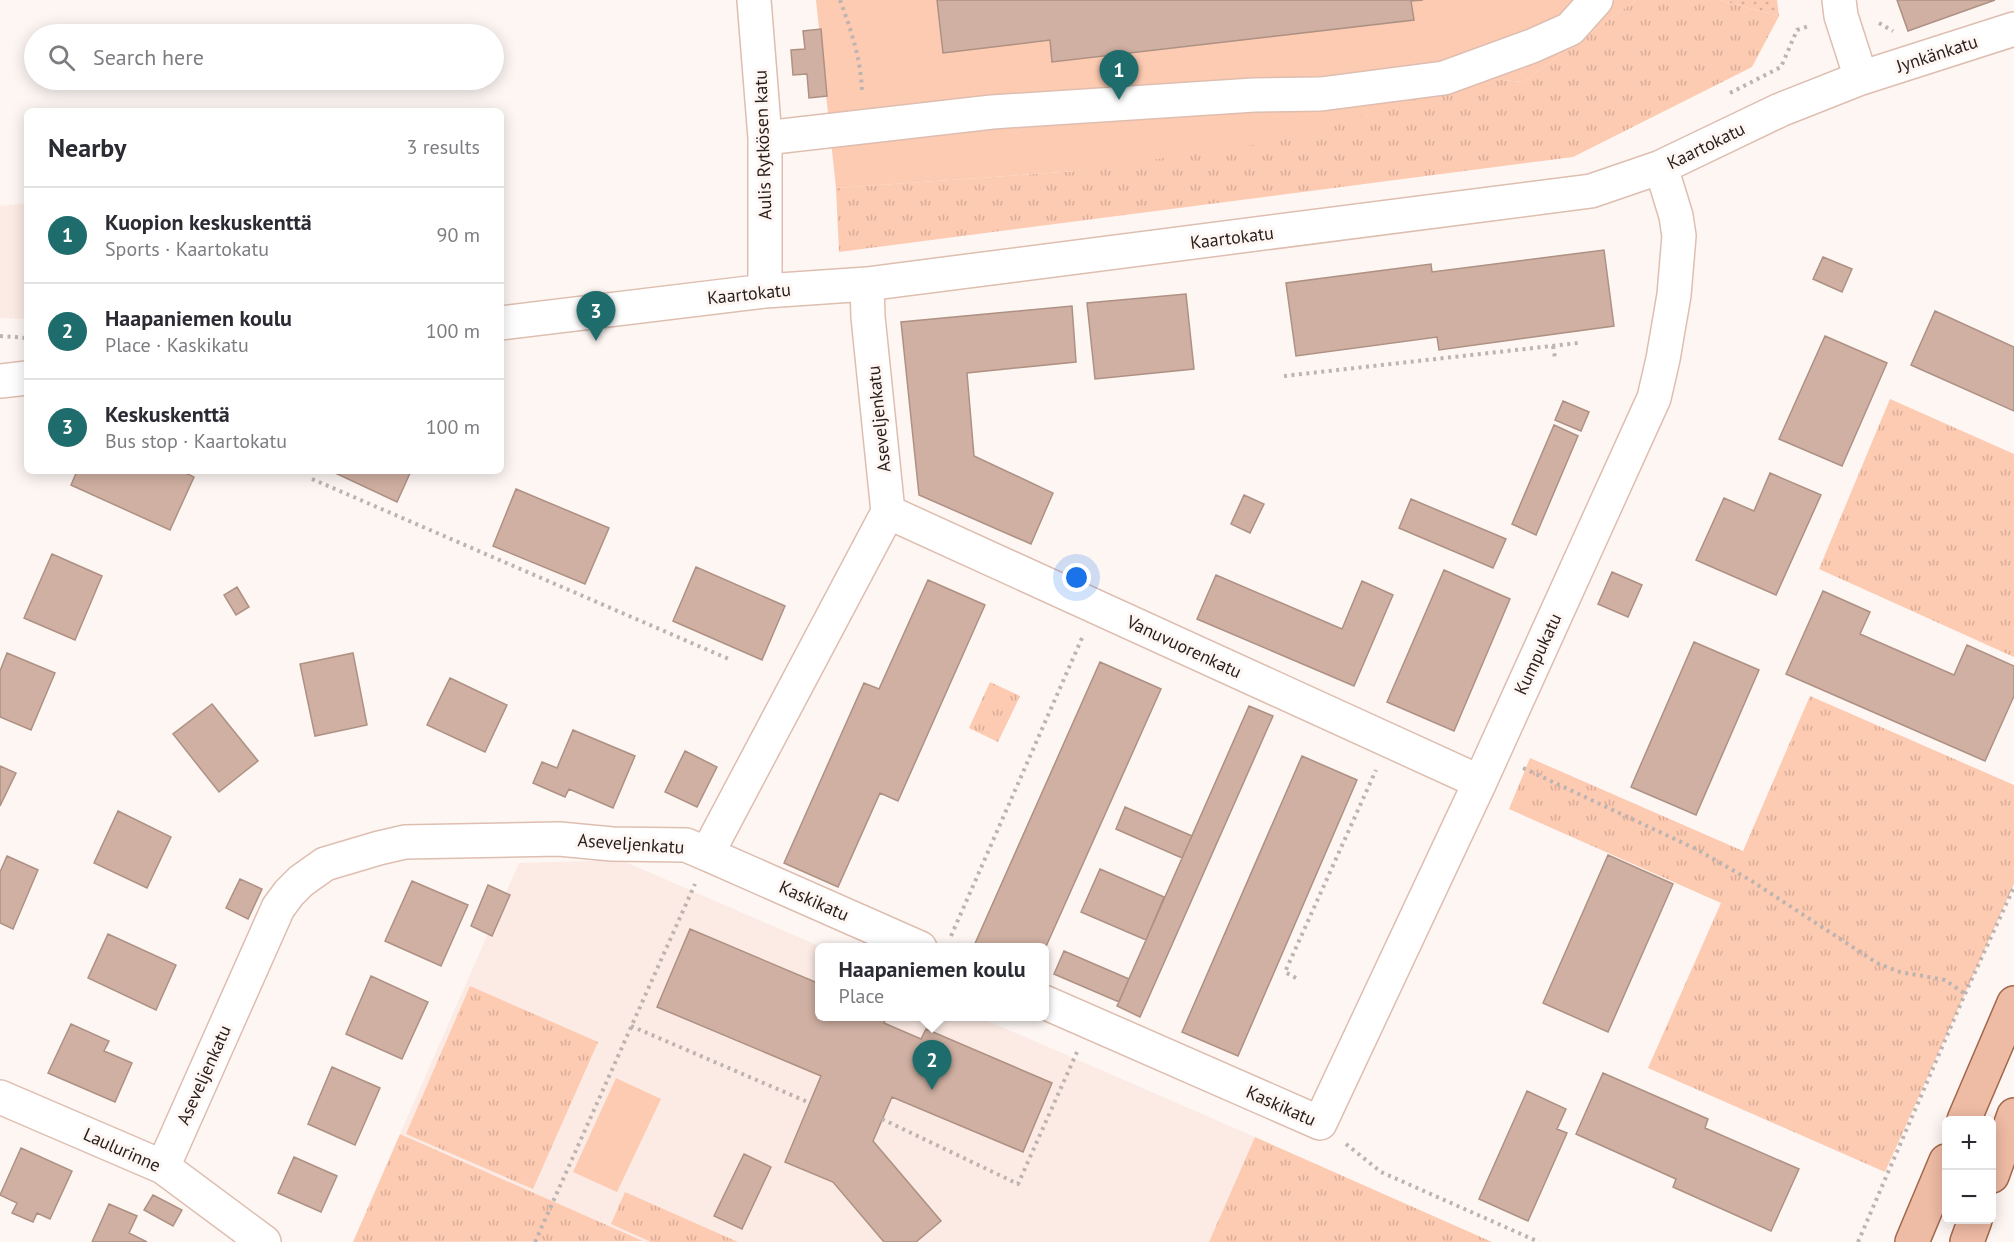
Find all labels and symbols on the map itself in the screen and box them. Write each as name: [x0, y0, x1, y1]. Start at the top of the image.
street label: Jynkänkatu: [1892, 30, 1980, 78]
pin: 1: [1100, 51, 1138, 100]
street label: Aulis Rytkösen katu: [748, 70, 777, 220]
street label: Kaartokatu: [1663, 117, 1749, 174]
street label: Kaartokatu: [1189, 221, 1275, 254]
street label: Kaartokatu: [706, 278, 792, 309]
pin: 3: [576, 292, 616, 341]
street label: Aseveljenkatu: [861, 365, 896, 473]
your location: [1062, 563, 1091, 592]
street label: Vanuvuorenkatu: [1122, 609, 1245, 683]
street label: Kumpukatu: [1509, 609, 1566, 698]
street label: Aseveljenkatu: [577, 828, 685, 859]
street label: Kaskikatu: [776, 875, 853, 926]
street label: Aseveljenkatu: [171, 1021, 236, 1128]
pin: 2: [912, 1040, 952, 1090]
street label: Kaskikatu: [1243, 1080, 1320, 1131]
street label: Laulurinne: [80, 1122, 164, 1177]

